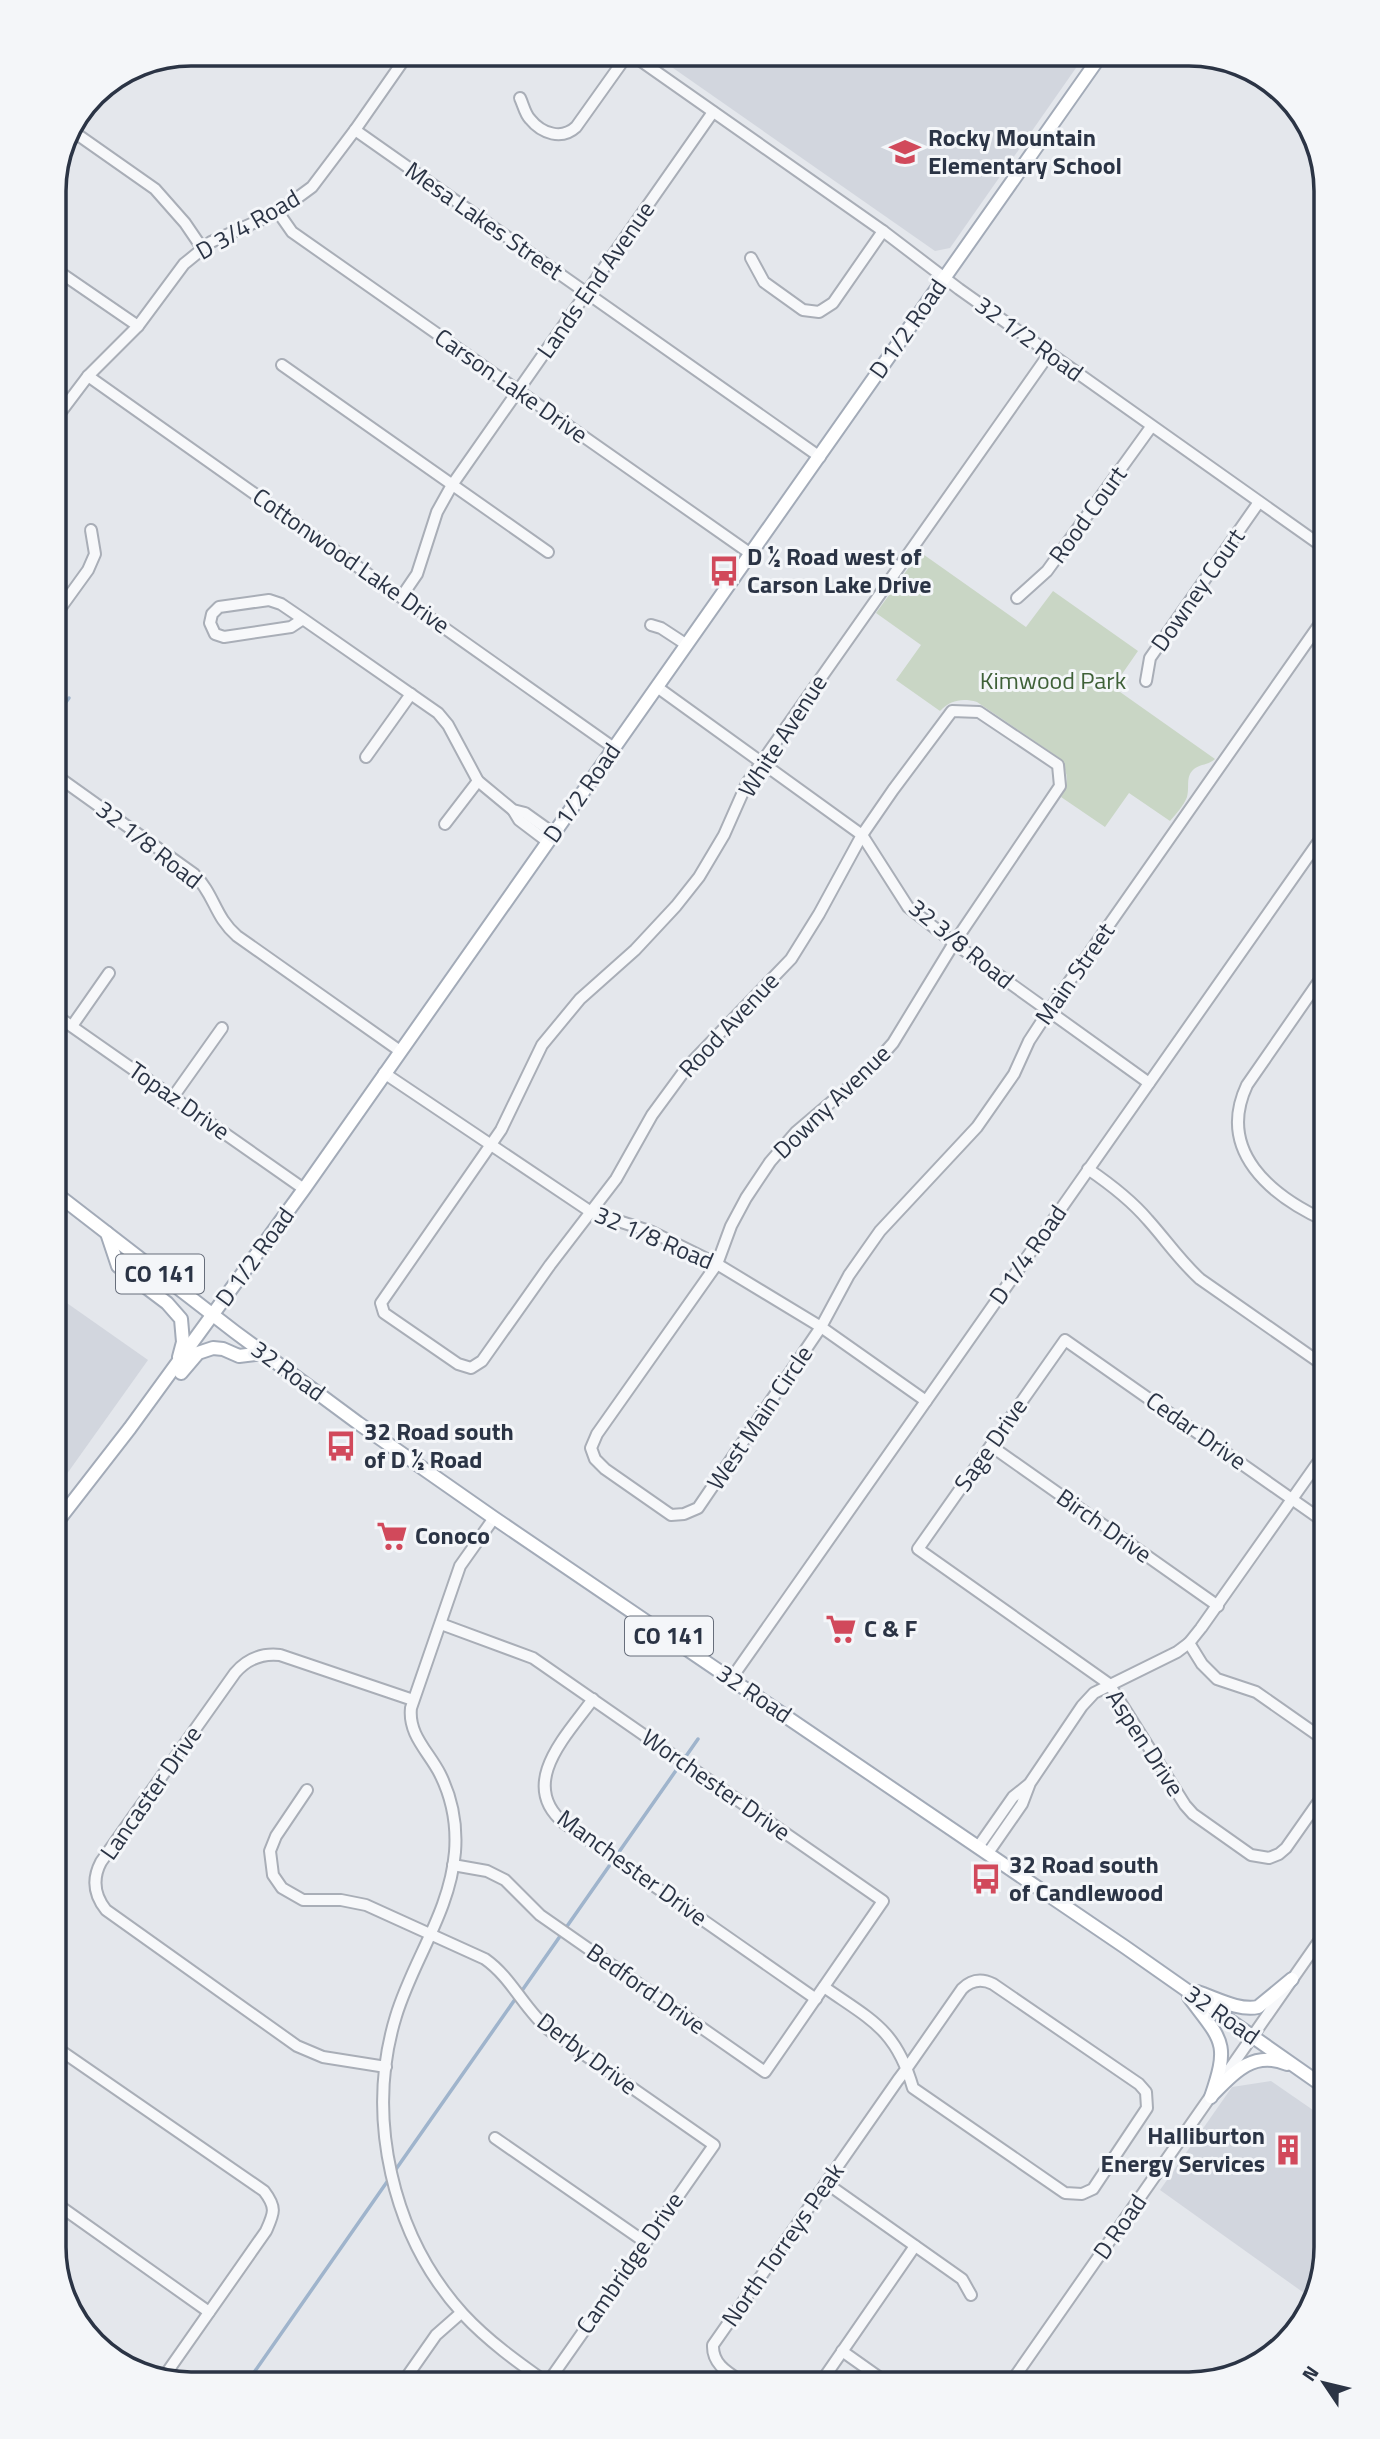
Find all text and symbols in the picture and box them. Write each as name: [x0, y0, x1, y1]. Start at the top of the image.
place label: Rocky Mountain Elementary School: [928, 119, 1122, 183]
school or university icon: Rocky Mountain Elementary School: [888, 135, 922, 169]
street label: Mesa Lakes Street: [398, 152, 571, 289]
street label: D 3/4 Road: [189, 180, 306, 268]
street label: Lands End Avenue: [527, 193, 663, 365]
street label: D 1/2 Road: [860, 271, 955, 386]
street label: 32 1/2 Road: [968, 287, 1091, 390]
street label: Carson Lake Drive: [428, 319, 596, 452]
street label: Rood Court: [1039, 458, 1135, 571]
street label: Cottonwood Lake Drive: [246, 478, 458, 642]
street label: Downey Court: [1141, 520, 1253, 658]
place label: D ½ Road west of Carson Lake Drive: [747, 538, 932, 602]
bus stop icon: D ½ Road west of Carson Lake Drive: [707, 554, 741, 588]
park label: Kimwood Park: [980, 662, 1127, 698]
street label: White Avenue: [729, 667, 835, 804]
street label: D 1/2 Road: [534, 735, 629, 850]
street label: 32 1/8 Road: [89, 791, 210, 897]
street label: 32 3/8 Road: [901, 890, 1022, 997]
street label: Main Street: [1026, 915, 1123, 1032]
street label: Rood Avenue: [670, 963, 787, 1085]
street label: Downy Avenue: [764, 1036, 898, 1167]
street label: Topaz Drive: [122, 1052, 238, 1148]
street label: 32 1/8 Road: [589, 1196, 719, 1278]
street label: D 1/4 Road: [980, 1197, 1075, 1312]
street label: D 1/2 Road: [206, 1199, 302, 1313]
road number: CO 141: [116, 1254, 204, 1294]
street label: 32 Road: [244, 1331, 333, 1409]
street label: West Main Circle: [697, 1338, 821, 1497]
street label: Cedar Drive: [1139, 1382, 1254, 1478]
street label: Sage Drive: [945, 1390, 1036, 1499]
place label: 32 Road south of D ½ Road: [364, 1413, 514, 1477]
bus stop icon: 32 Road south of D ½ Road: [324, 1429, 358, 1463]
street label: Birch Drive: [1050, 1479, 1160, 1571]
place label: Conoco: [415, 1517, 490, 1553]
supermarket icon: Conoco: [375, 1519, 409, 1553]
place label: C & F: [864, 1610, 917, 1646]
supermarket icon: C & F: [824, 1612, 858, 1646]
road number: CO 141: [625, 1616, 713, 1656]
street label: 32 Road: [710, 1655, 799, 1732]
street label: Aspen Drive: [1098, 1682, 1194, 1803]
street label: Lancaster Drive: [91, 1718, 210, 1867]
street label: Worchester Drive: [635, 1719, 798, 1849]
street label: Manchester Drive: [550, 1800, 715, 1934]
place label: 32 Road south of Candlewood: [1009, 1846, 1163, 1910]
bus stop icon: 32 Road south of Candlewood: [969, 1862, 1003, 1896]
street label: Bedford Drive: [580, 1934, 714, 2043]
street label: 32 Road: [1178, 1975, 1267, 2053]
street label: Derby Drive: [530, 2003, 645, 2103]
place label: Halliburton Energy Services: [1101, 2117, 1265, 2181]
building icon: Halliburton Energy Services: [1271, 2133, 1305, 2167]
street label: North Torreys Peak: [712, 2155, 852, 2334]
street label: Cambridge Drive: [567, 2184, 692, 2341]
street label: D Road: [1084, 2186, 1155, 2267]
north arrow: [1289, 2348, 1359, 2418]
text: N: [1294, 2359, 1325, 2387]

